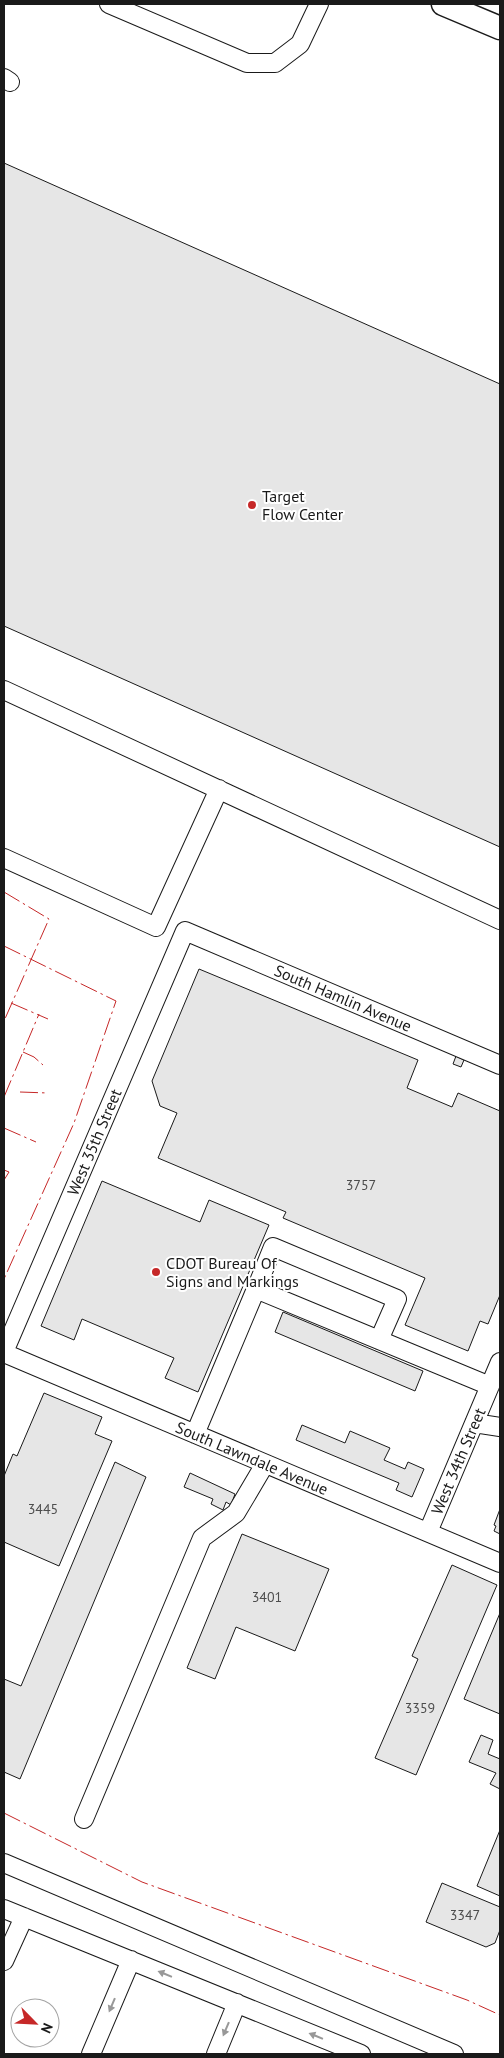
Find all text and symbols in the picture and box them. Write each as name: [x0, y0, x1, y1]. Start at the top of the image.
place label: Target Flow Center: [262, 486, 344, 524]
marker: Target Flow Center: [246, 499, 258, 511]
street label: South Hamlin Avenue: [271, 960, 415, 1036]
street label: West 35th Street: [63, 1085, 126, 1198]
house number: 3757: [346, 1176, 376, 1194]
place label: CDOT Bureau Of Signs and Markings: [166, 1253, 299, 1291]
marker: CDOT Bureau Of Signs and Markings: [150, 1266, 162, 1278]
street label: West 34th Street: [427, 1404, 490, 1517]
street label: South Lawndale Avenue: [173, 1417, 331, 1499]
house number: 3445: [28, 1500, 58, 1518]
house number: 3401: [252, 1588, 282, 1606]
house number: 3359: [405, 1699, 435, 1717]
house number: 3347: [450, 1906, 480, 1924]
one-way arrow: [158, 1970, 172, 1978]
north arrow: [10, 1998, 60, 2048]
one-way arrow: [108, 1998, 116, 2013]
text: N: [37, 2020, 57, 2036]
one-way arrow: [222, 2022, 230, 2037]
one-way arrow: [308, 2031, 323, 2039]

